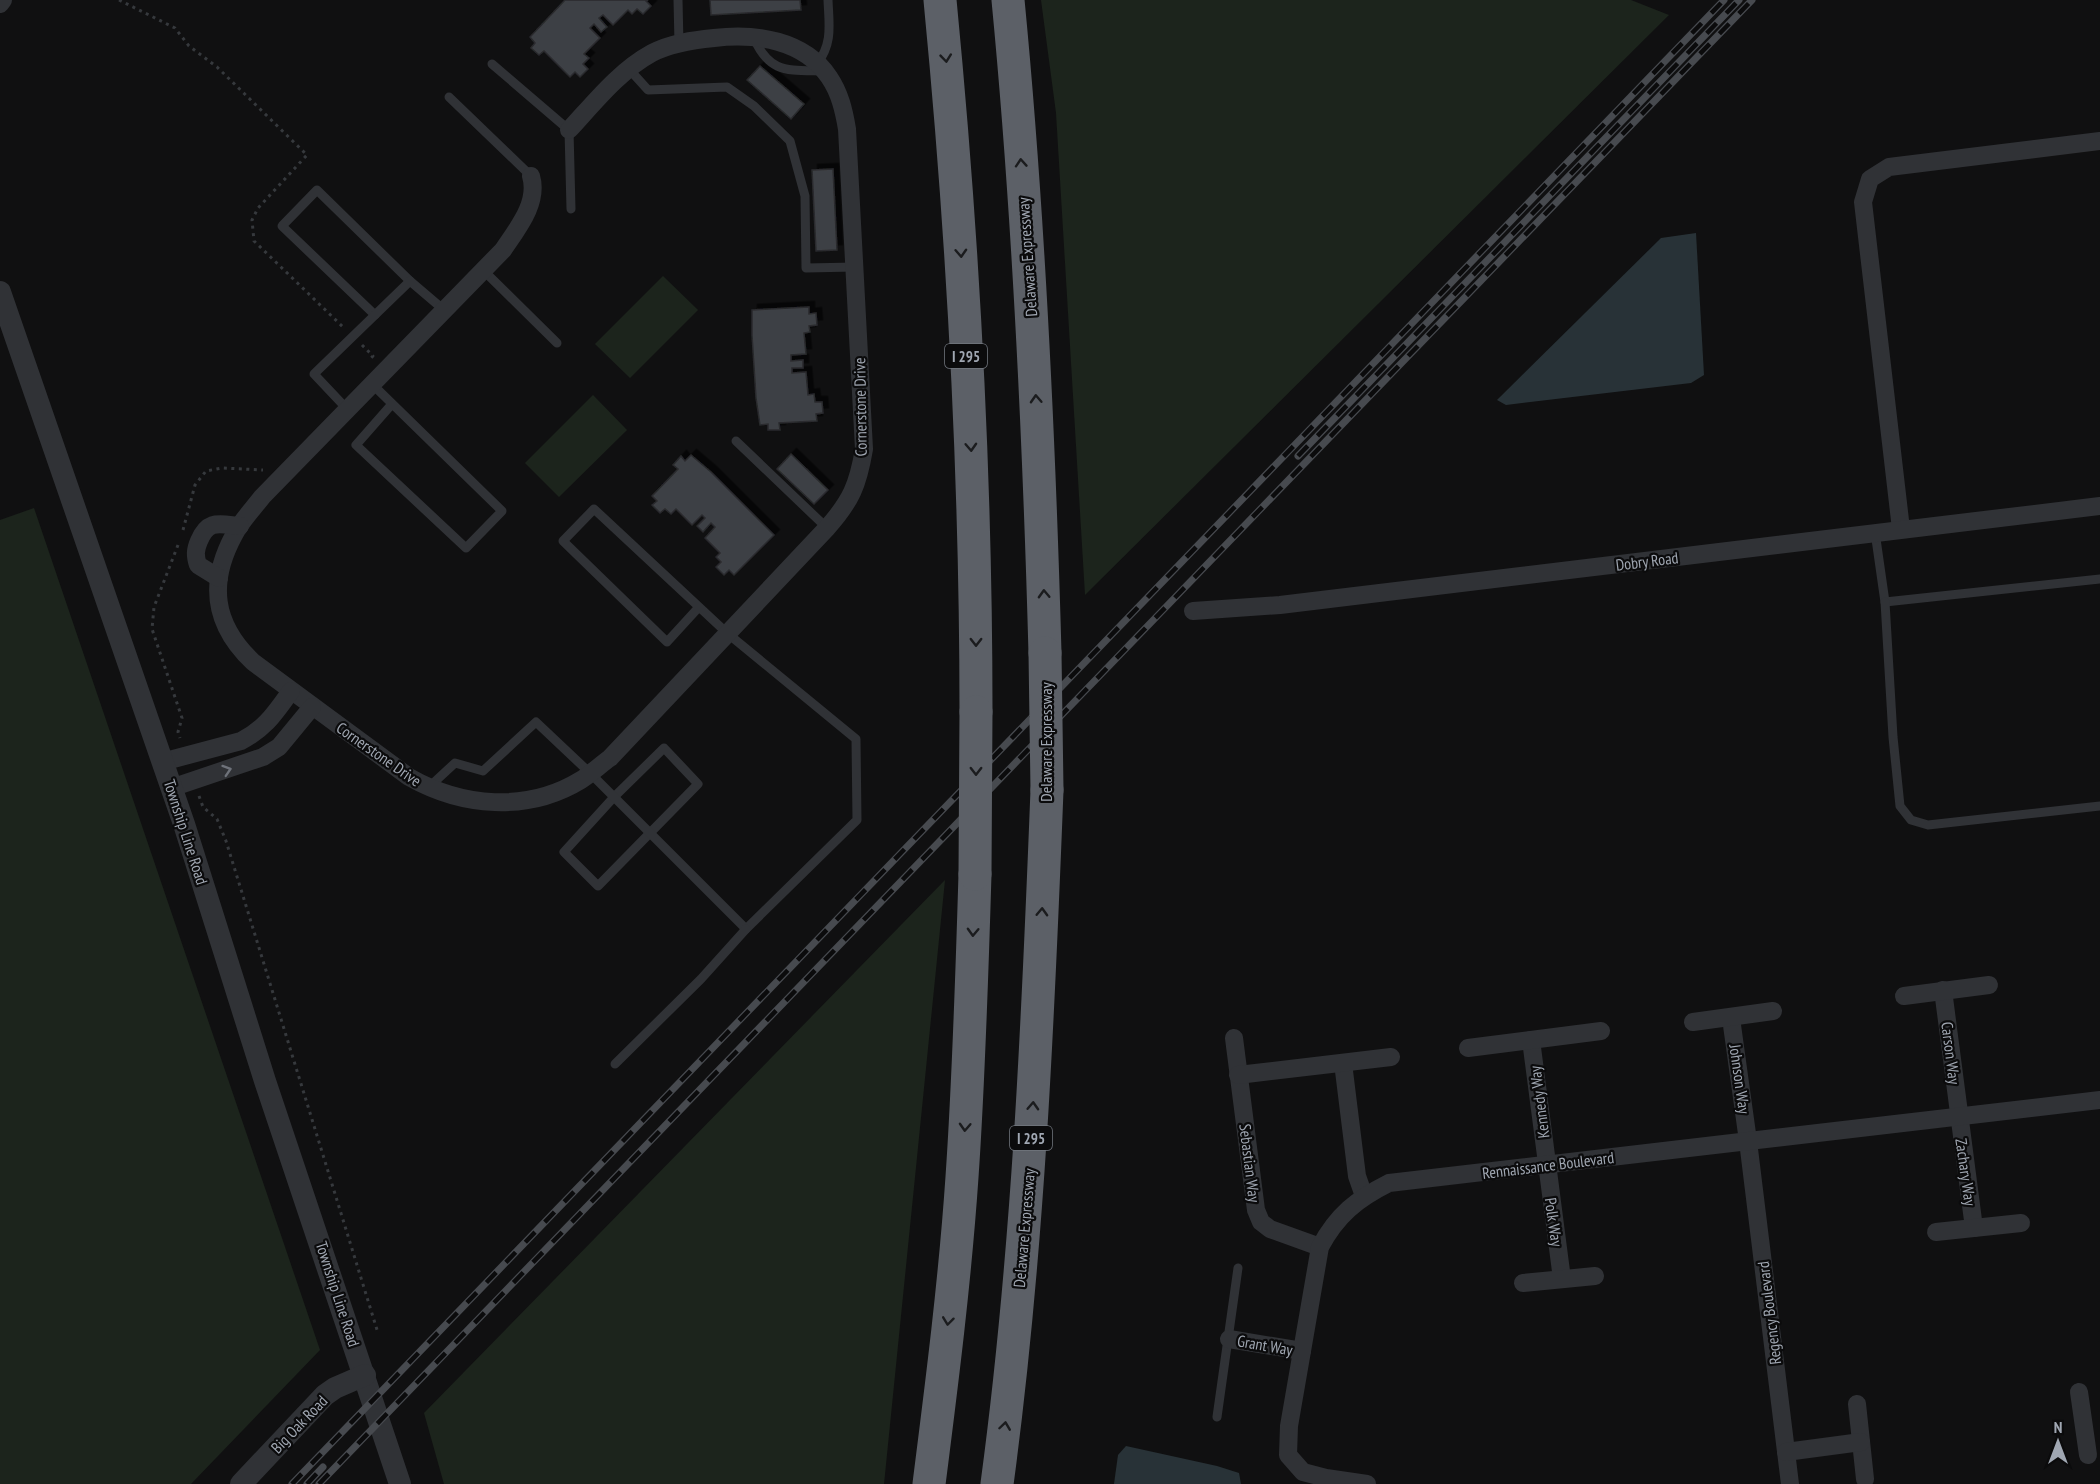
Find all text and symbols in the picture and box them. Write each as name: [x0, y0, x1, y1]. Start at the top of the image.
one-way arrow: [939, 54, 952, 63]
one-way arrow: [1015, 158, 1028, 167]
street label: Delaware Expressway: [1013, 197, 1041, 317]
one-way arrow: [954, 248, 967, 257]
road number: I 295: [945, 344, 987, 368]
street label: Cornerstone Drive: [849, 357, 871, 457]
one-way arrow: [1029, 395, 1042, 404]
one-way arrow: [964, 443, 977, 452]
street label: Dobry Road: [1615, 547, 1679, 575]
one-way arrow: [1037, 590, 1050, 599]
one-way arrow: [970, 638, 982, 647]
street label: Delaware Expressway: [1036, 682, 1056, 802]
street label: Cornerstone Drive: [333, 717, 425, 791]
one-way arrow: [221, 765, 232, 777]
one-way arrow: [969, 766, 982, 775]
street label: Township Line Road: [160, 777, 212, 887]
one-way arrow: [1036, 907, 1048, 916]
one-way arrow: [967, 928, 979, 937]
street label: Carson Way: [1937, 1021, 1965, 1085]
street label: Johnson Way: [1725, 1042, 1755, 1115]
street label: Kennedy Way: [1525, 1065, 1553, 1139]
one-way arrow: [1027, 1102, 1040, 1111]
one-way arrow: [958, 1122, 971, 1131]
street label: Sebastian Way: [1235, 1122, 1265, 1204]
road number: I 295: [1010, 1126, 1052, 1150]
street label: Zachary Way: [1951, 1137, 1981, 1207]
street label: Rennaissance Boulevard: [1481, 1147, 1615, 1183]
street label: Delaware Expressway: [1009, 1168, 1039, 1288]
street label: Polk Way: [1541, 1196, 1567, 1248]
street label: Township Line Road: [312, 1239, 364, 1349]
street label: Regency Boulevard: [1753, 1260, 1785, 1366]
one-way arrow: [943, 1317, 955, 1326]
street label: Grant Way: [1236, 1330, 1294, 1360]
street label: Big Oak Road: [266, 1391, 332, 1457]
north arrow: [2028, 1412, 2088, 1472]
text: N: [2054, 1417, 2062, 1437]
one-way arrow: [998, 1421, 1010, 1431]

